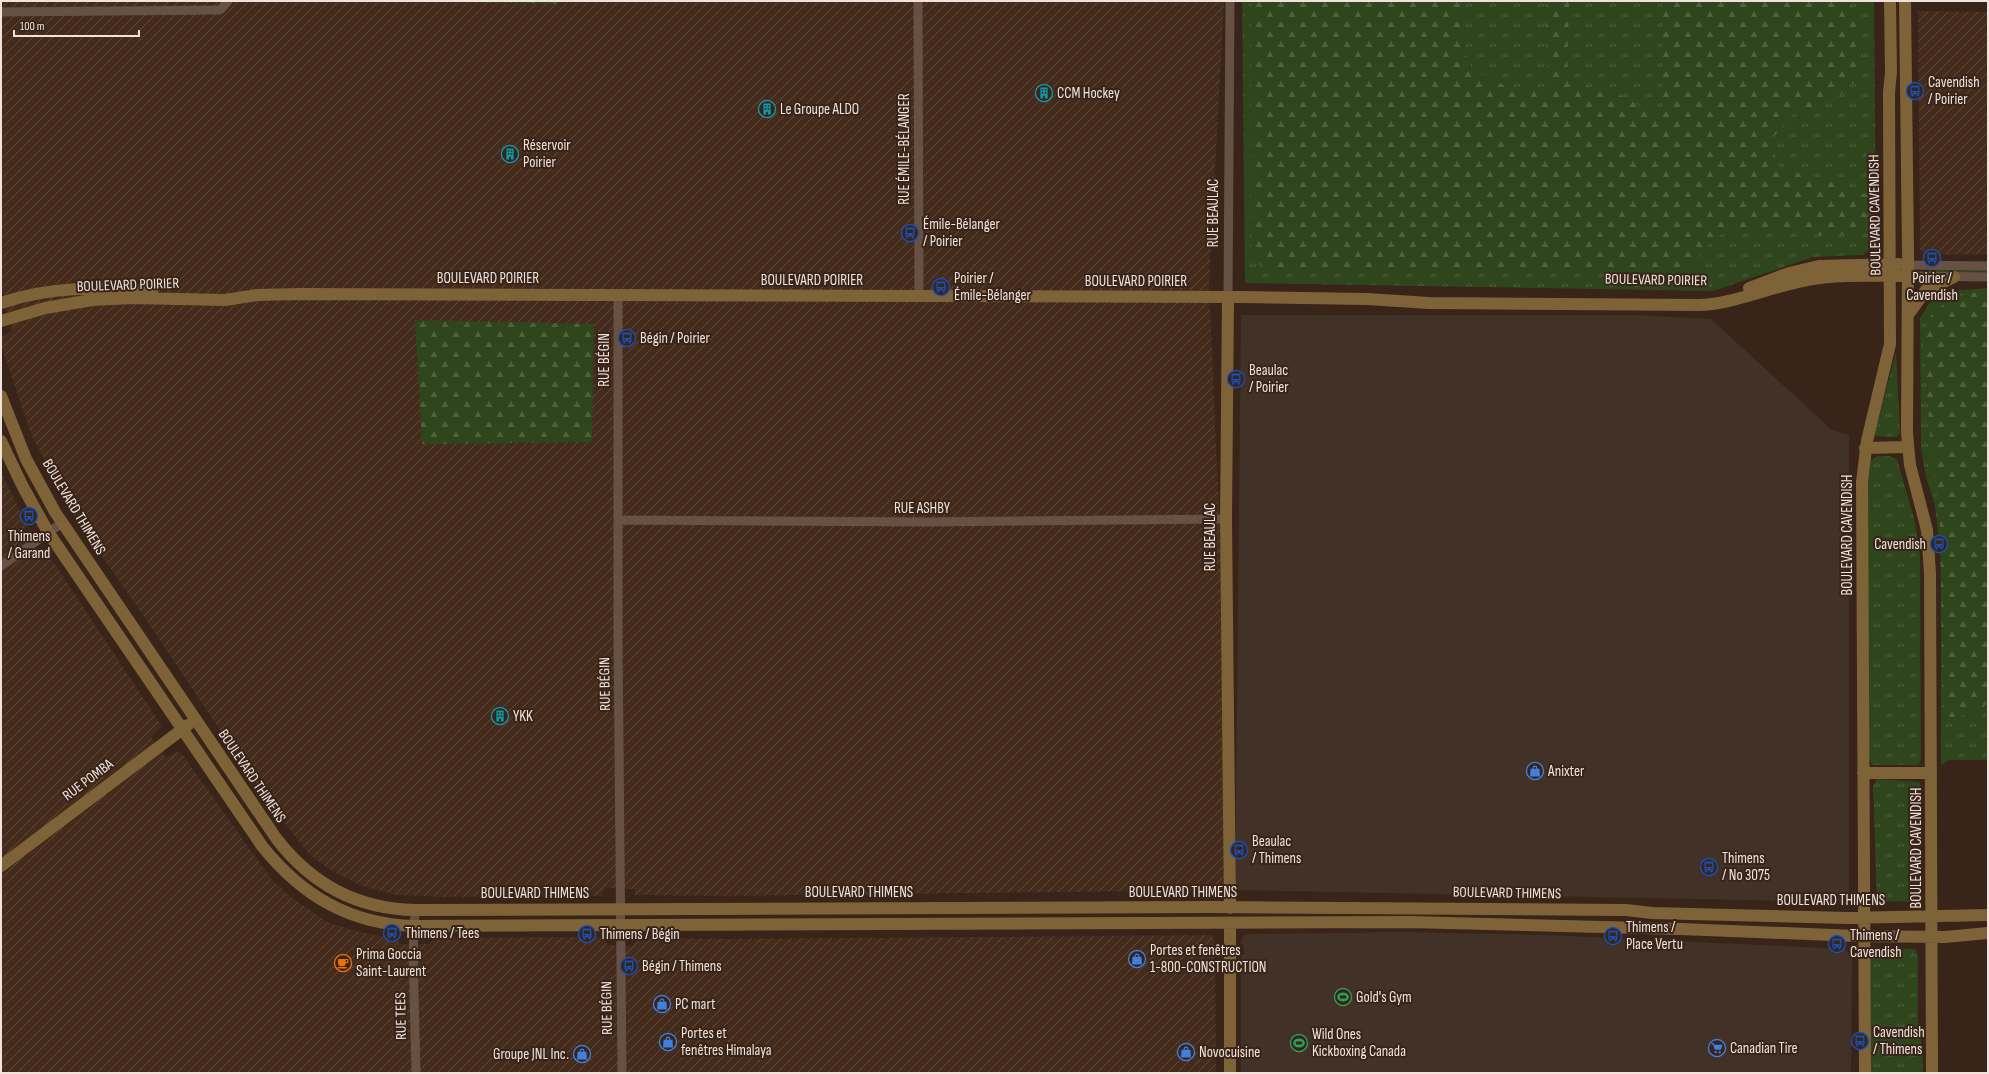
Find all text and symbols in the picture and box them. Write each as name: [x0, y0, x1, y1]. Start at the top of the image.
scale bar: [14, 12, 139, 38]
text: 100 m: [20, 19, 45, 34]
place label: Cavendish / Poirier: [1928, 73, 1980, 109]
bus stop icon: Cavendish / Poirier: [1905, 81, 1925, 101]
building icon: CCM Hockey: [1034, 83, 1054, 103]
place label: CCM Hockey: [1057, 84, 1120, 103]
street label: RUE ÉMILE-BÉLANGER: [895, 93, 914, 205]
building icon: Le Groupe ALDO: [757, 99, 777, 119]
place label: Le Groupe ALDO: [780, 100, 859, 119]
place label: Réservoir Poirier: [523, 136, 571, 172]
building icon: Réservoir Poirier: [500, 144, 520, 164]
street label: BOULEVARD CAVENDISH: [1864, 154, 1886, 276]
street label: RUE BEAULAC: [1204, 179, 1223, 247]
place label: Émile-Bélanger / Poirier: [923, 215, 1001, 251]
bus stop icon: Émile-Bélanger / Poirier: [900, 223, 920, 243]
bus stop icon: Poirier / Cavendish: [1922, 248, 1942, 268]
street label: BOULEVARD POIRIER: [437, 269, 539, 288]
place label: Poirier / Émile-Bélanger: [954, 269, 1032, 305]
place label: Poirier / Cavendish: [1906, 269, 1958, 305]
street label: BOULEVARD POIRIER: [1605, 270, 1707, 290]
street label: BOULEVARD POIRIER: [761, 271, 863, 290]
street label: BOULEVARD POIRIER: [1085, 272, 1187, 291]
street label: BOULEVARD POIRIER: [76, 274, 180, 296]
bus stop icon: Poirier / Émile-Bélanger: [931, 277, 951, 297]
bus stop icon: Bégin / Poirier: [617, 328, 637, 348]
place label: Bégin / Poirier: [640, 329, 711, 348]
street label: RUE BÉGIN: [595, 333, 614, 387]
place label: Beaulac / Poirier: [1249, 361, 1289, 397]
bus stop icon: Beaulac / Poirier: [1226, 369, 1246, 389]
street label: BOULEVARD THIMENS: [38, 456, 110, 558]
street label: BOULEVARD CAVENDISH: [1838, 475, 1857, 595]
street label: RUE ASHBY: [894, 499, 951, 518]
street label: RUE BEAULAC: [1201, 503, 1220, 571]
bus stop icon: Thimens / Garand: [19, 506, 39, 526]
place label: Thimens / Garand: [8, 527, 50, 563]
bus stop icon: Cavendish: [1929, 534, 1949, 554]
place label: Cavendish: [1874, 535, 1926, 554]
street label: RUE BÉGIN: [595, 657, 615, 711]
building icon: YKK: [490, 706, 510, 726]
place label: YKK: [513, 707, 533, 726]
street label: BOULEVARD THIMENS: [214, 726, 290, 826]
street label: RUE POMBA: [59, 754, 118, 805]
shop icon: Anixter: [1525, 761, 1545, 781]
place label: Anixter: [1547, 762, 1585, 781]
street label: BOULEVARD CAVENDISH: [1907, 788, 1926, 908]
place label: Beaulac / Thimens: [1252, 832, 1301, 868]
bus stop icon: Beaulac / Thimens: [1229, 840, 1249, 860]
place label: Thimens / No 3075: [1722, 849, 1770, 885]
bus stop icon: Thimens / No 3075: [1699, 857, 1719, 877]
street label: BOULEVARD THIMENS: [805, 883, 913, 902]
street label: BOULEVARD THIMENS: [1129, 883, 1237, 902]
street label: BOULEVARD THIMENS: [1453, 883, 1561, 903]
street label: BOULEVARD THIMENS: [481, 884, 589, 903]
street label: BOULEVARD THIMENS: [1777, 891, 1885, 910]
place label: Thimens / Place Vertu: [1626, 918, 1683, 954]
bus stop icon: Thimens / Tees: [382, 923, 402, 943]
place label: Thimens / Tees: [405, 924, 479, 943]
bus stop icon: Thimens / Bégin: [577, 924, 597, 944]
place label: Thimens / Bégin: [600, 925, 680, 944]
bus stop icon: Thimens / Place Vertu: [1603, 926, 1623, 946]
place label: Thimens / Cavendish: [1850, 926, 1902, 962]
bus stop icon: Thimens / Cavendish: [1827, 934, 1847, 954]
place label: Portes et fenêtres 1-800-CONSTRUCTION: [1150, 941, 1266, 977]
place label: Prima Goccia Saint-Laurent: [356, 945, 427, 981]
shop icon: Portes et fenêtres 1-800-CONSTRUCTION: [1127, 949, 1147, 969]
cafe icon: Prima Goccia Saint-Laurent: [333, 953, 353, 973]
bus stop icon: Bégin / Thimens: [619, 956, 639, 976]
place label: Bégin / Thimens: [642, 957, 722, 976]
street label: RUE BÉGIN: [597, 981, 617, 1035]
sports icon: Gold's Gym: [1333, 987, 1353, 1007]
place label: Gold's Gym: [1356, 988, 1412, 1007]
street label: RUE TEES: [391, 992, 411, 1040]
shop icon: PC mart: [652, 994, 672, 1014]
place label: PC mart: [675, 995, 716, 1014]
place label: Cavendish / Thimens: [1873, 1023, 1925, 1059]
place label: Portes et fenêtres Himalaya: [681, 1024, 772, 1060]
place label: Wild Ones Kickboxing Canada: [1312, 1025, 1406, 1061]
bus stop icon: Cavendish / Thimens: [1850, 1031, 1870, 1051]
shop icon: Portes et fenêtres Himalaya: [658, 1032, 678, 1052]
sports icon: Wild Ones Kickboxing Canada: [1289, 1033, 1309, 1053]
supermarket icon: Canadian Tire: [1707, 1038, 1727, 1058]
place label: Canadian Tire: [1730, 1039, 1798, 1058]
shop icon: Novocuisine: [1176, 1042, 1196, 1062]
place label: Novocuisine: [1199, 1043, 1260, 1062]
shop icon: Groupe JNL Inc.: [572, 1044, 592, 1064]
place label: Groupe JNL Inc.: [493, 1045, 569, 1064]

